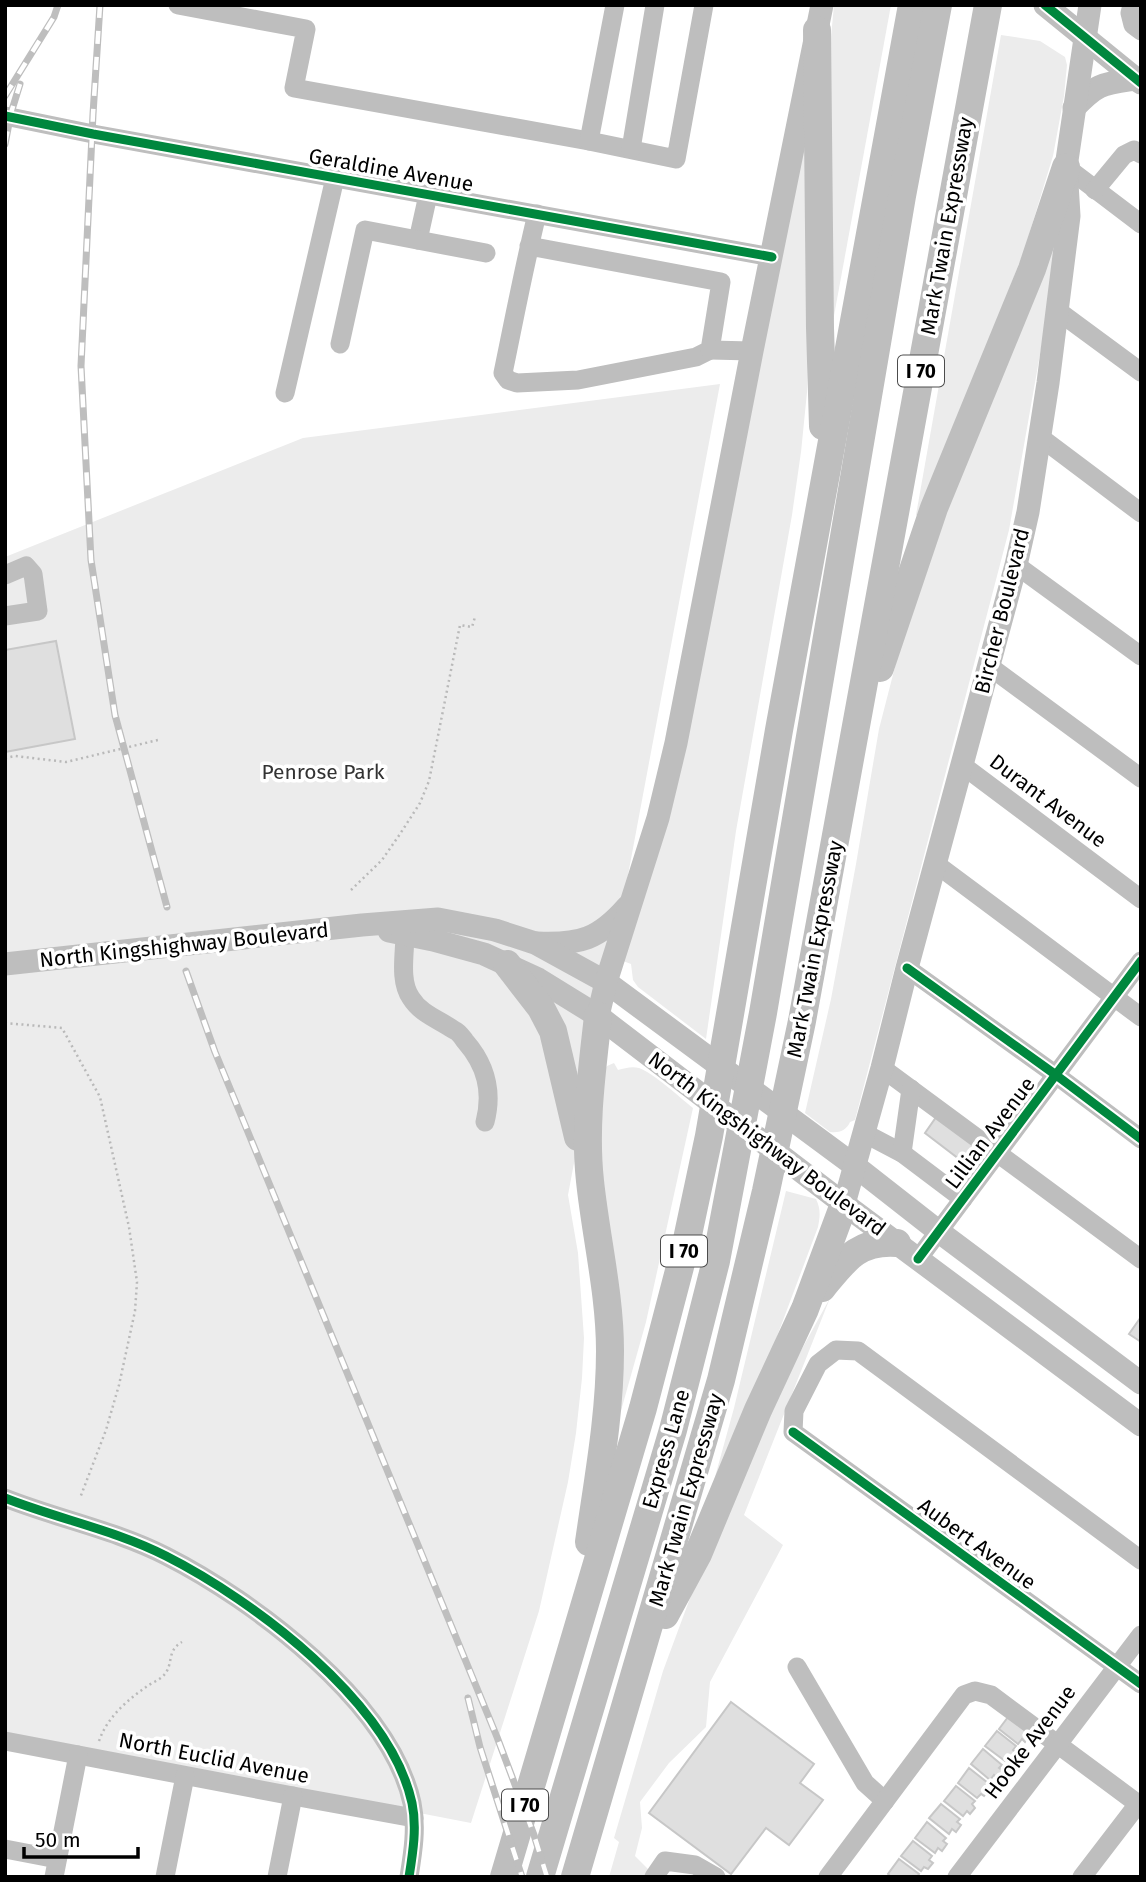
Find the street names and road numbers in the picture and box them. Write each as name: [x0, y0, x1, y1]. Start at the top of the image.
street label: Mark Twain Expressway: [915, 114, 979, 337]
street label: Geraldine Avenue: [307, 143, 475, 197]
road number: I 70: [898, 356, 944, 386]
street label: Bircher Boulevard: [969, 526, 1035, 696]
street label: Durant Avenue: [984, 749, 1112, 853]
street label: Mark Twain Expressway: [781, 838, 849, 1060]
street label: North Kingshighway Boulevard: [38, 917, 330, 973]
street label: North Kingshighway Boulevard: [643, 1046, 891, 1242]
street label: Lillian Avenue: [939, 1072, 1041, 1194]
road number: I 70: [661, 1236, 707, 1266]
street label: Express Lane: [637, 1386, 695, 1512]
street label: Mark Twain Expressway: [643, 1390, 729, 1610]
street label: Aubert Avenue: [913, 1493, 1041, 1595]
street label: Hooke Avenue: [979, 1680, 1081, 1804]
street label: North Euclid Avenue: [117, 1727, 311, 1789]
road number: I 70: [502, 1789, 548, 1820]

